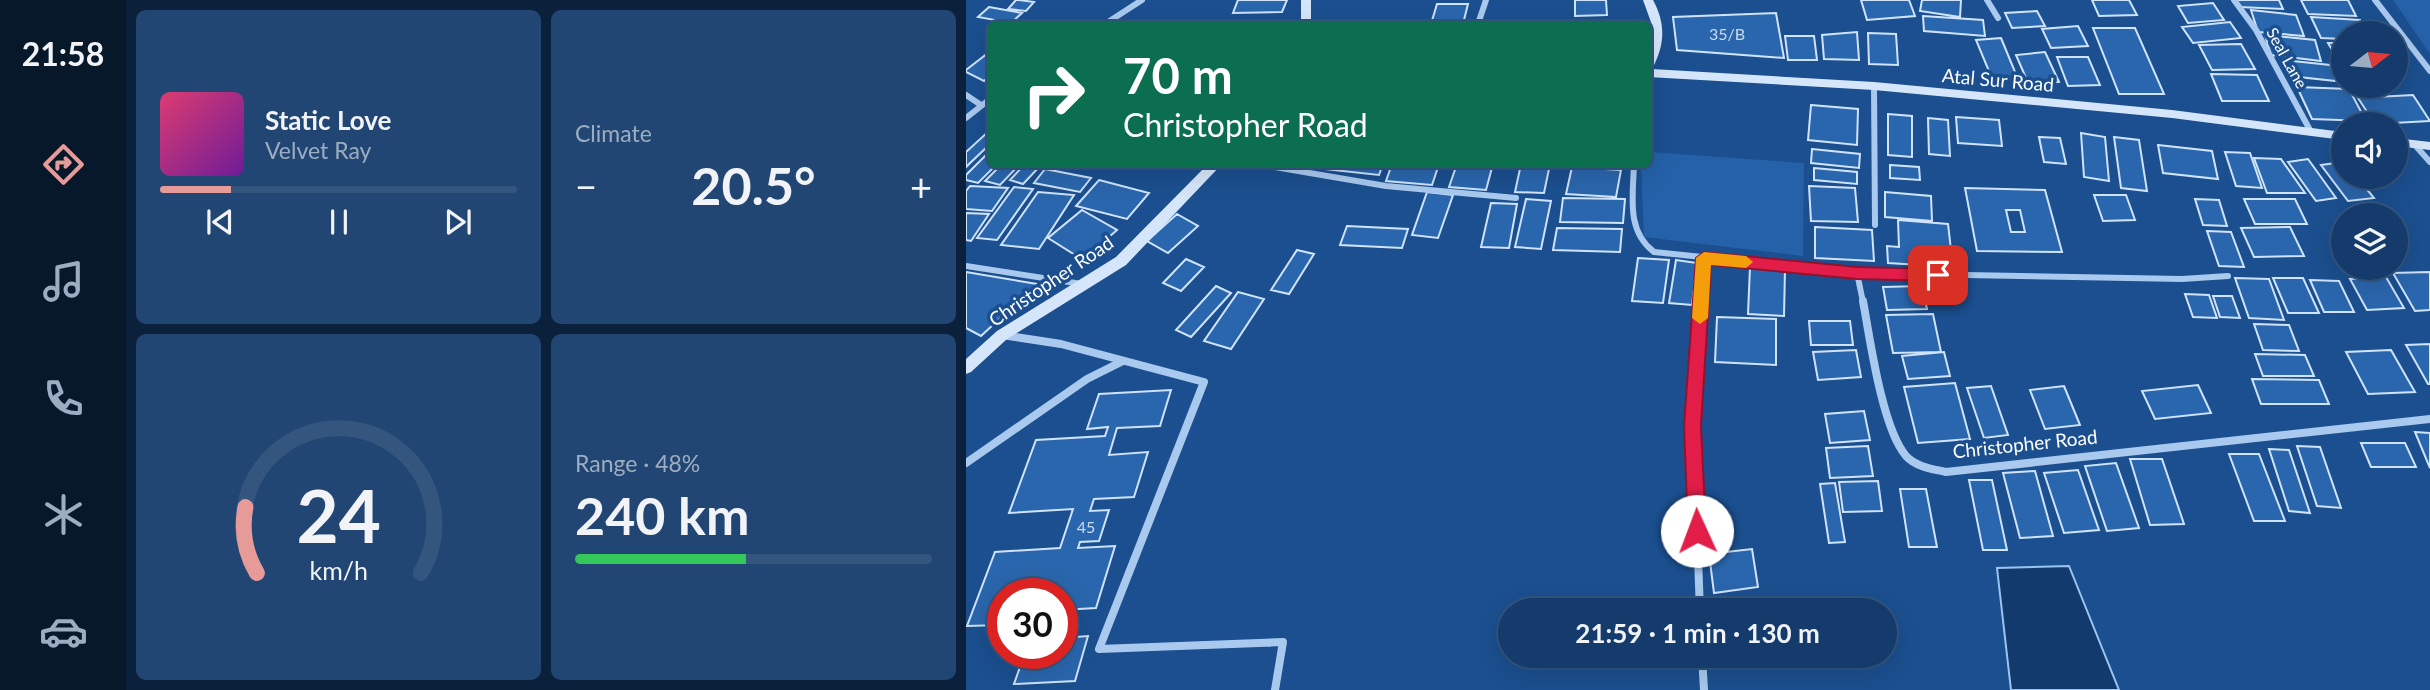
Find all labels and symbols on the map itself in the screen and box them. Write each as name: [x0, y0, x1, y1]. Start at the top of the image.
north arrow: [2331, 21, 2408, 98]
house number: 35/B: [1709, 24, 1745, 43]
street label: Seal Lane: [2263, 24, 2312, 91]
street label: Atal Sur Road: [1941, 63, 2055, 96]
street label: Christopher Road: [984, 230, 1117, 331]
pin: [1908, 245, 1968, 305]
street label: Christopher Road: [1951, 424, 2098, 463]
position arrow: [1660, 494, 1734, 568]
house number: 45: [1077, 517, 1095, 536]
speed limit sign: 30: [987, 578, 1078, 669]

